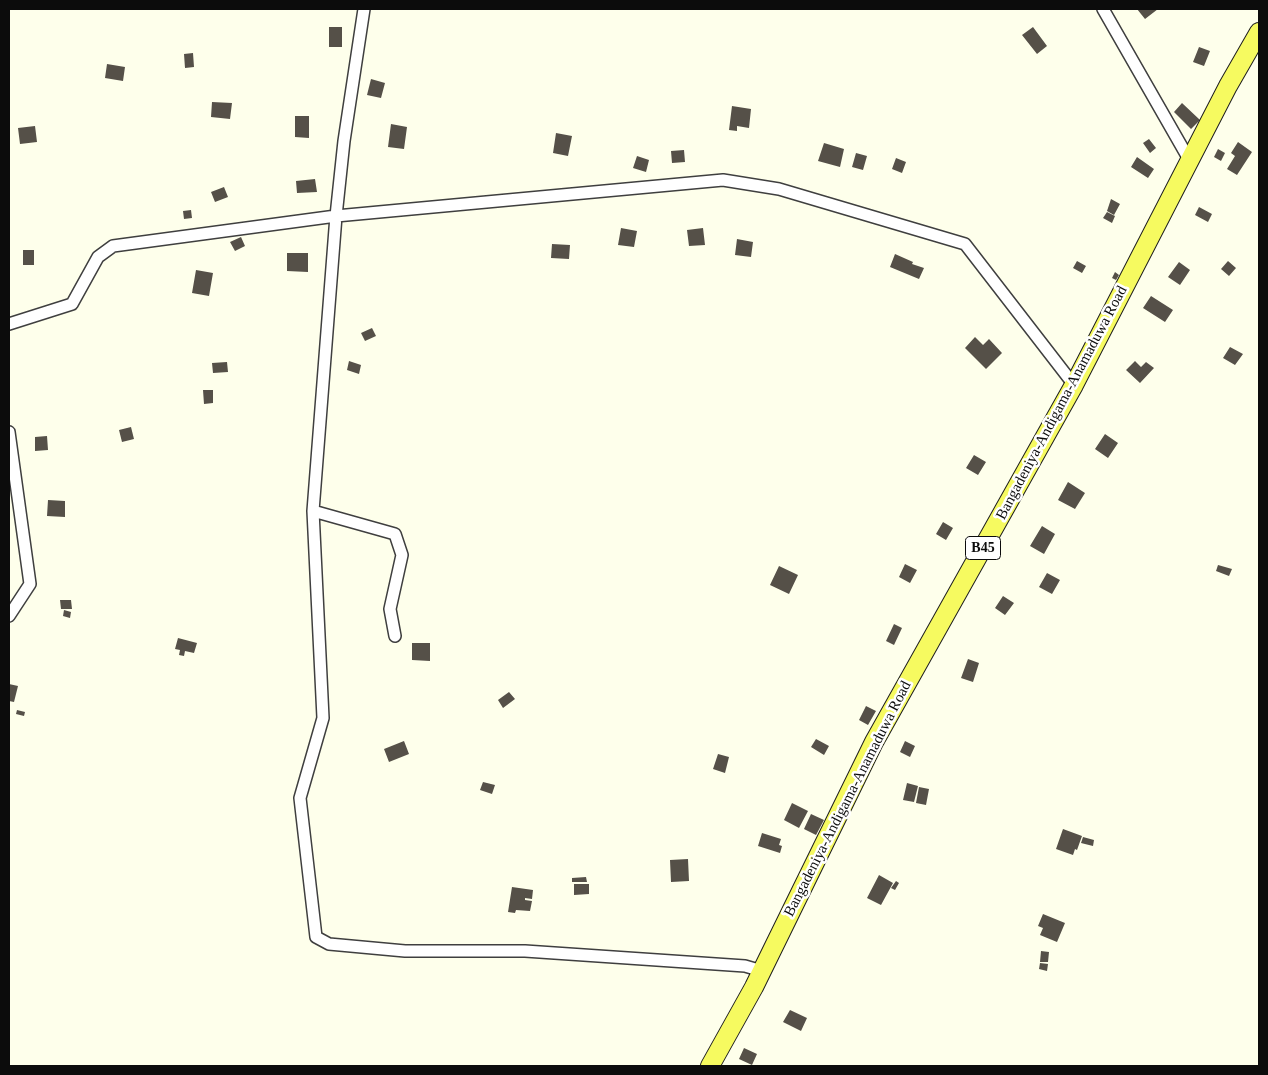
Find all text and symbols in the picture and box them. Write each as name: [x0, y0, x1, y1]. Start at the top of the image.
street label: Bangadeniya-Andigama-Anamaduwa Road: [993, 283, 1131, 523]
road number: B45: [966, 536, 1000, 560]
street label: Bangadeniya-Andigama-Anamaduwa Road: [781, 678, 915, 920]

